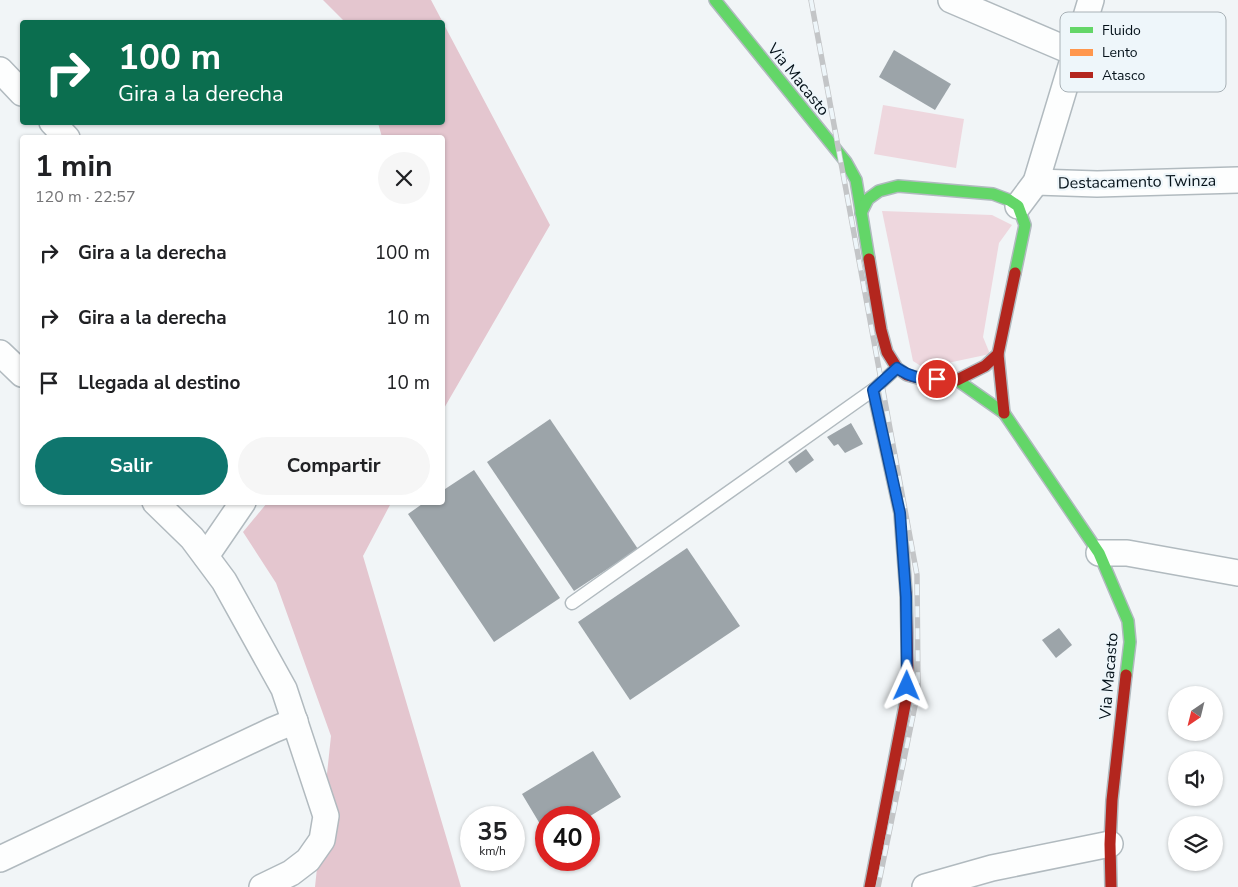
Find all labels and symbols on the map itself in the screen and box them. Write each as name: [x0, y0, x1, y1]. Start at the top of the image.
legend: [1060, 12, 1226, 92]
text: Fluido: [1102, 21, 1141, 40]
street label: Via Macasto: [762, 38, 834, 121]
text: Lento: [1102, 43, 1138, 62]
text: Atasco: [1102, 66, 1145, 85]
street label: Destacamento Twinza: [1058, 170, 1216, 194]
pin: [916, 358, 958, 400]
street label: Via Macasto: [1094, 632, 1124, 722]
position arrow: [880, 659, 932, 711]
north arrow: [1168, 686, 1222, 741]
speed limit sign: 40: [535, 806, 600, 871]

